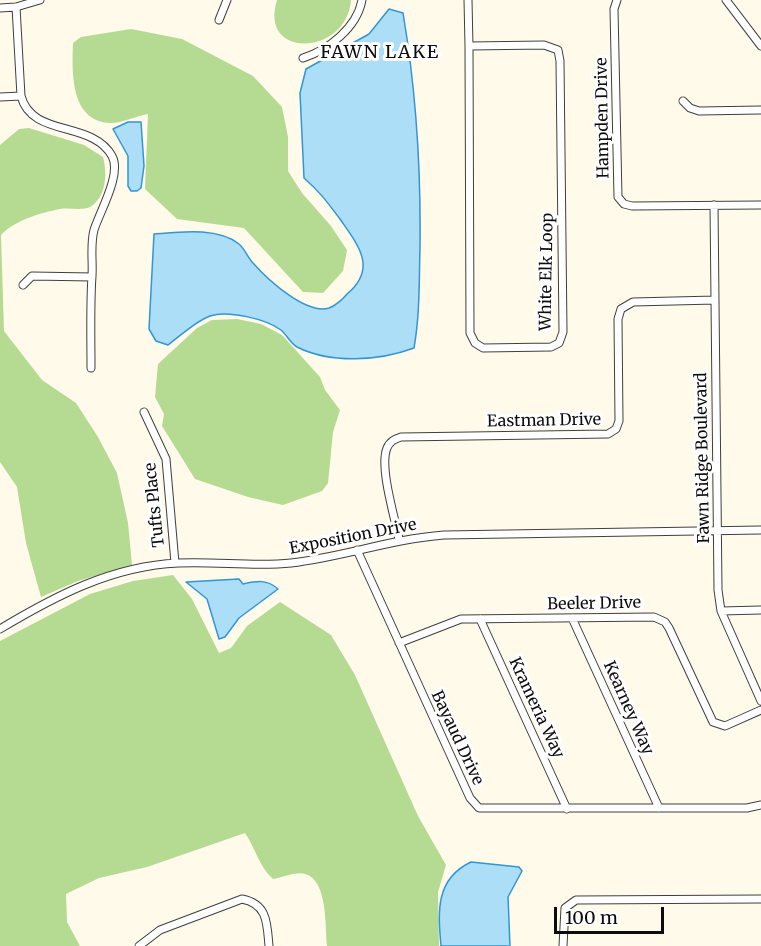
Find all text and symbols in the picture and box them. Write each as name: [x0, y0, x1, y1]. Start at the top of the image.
district label: FAWN LAKE: [320, 42, 440, 64]
street label: Hampden Drive: [592, 57, 614, 179]
street label: White Elk Loop: [536, 213, 558, 331]
street label: Fawn Ridge Boulevard: [692, 372, 714, 544]
street label: Eastman Drive: [487, 410, 601, 432]
street label: Tufts Place: [141, 462, 169, 548]
street label: Exposition Drive: [288, 515, 418, 559]
street label: Beeler Drive: [547, 594, 641, 614]
street label: Krameria Way: [504, 655, 568, 761]
street label: Kearney Way: [599, 658, 657, 758]
street label: Bayaud Drive: [427, 688, 487, 788]
scale bar: [557, 895, 666, 933]
text: 100 m: [565, 906, 618, 929]

